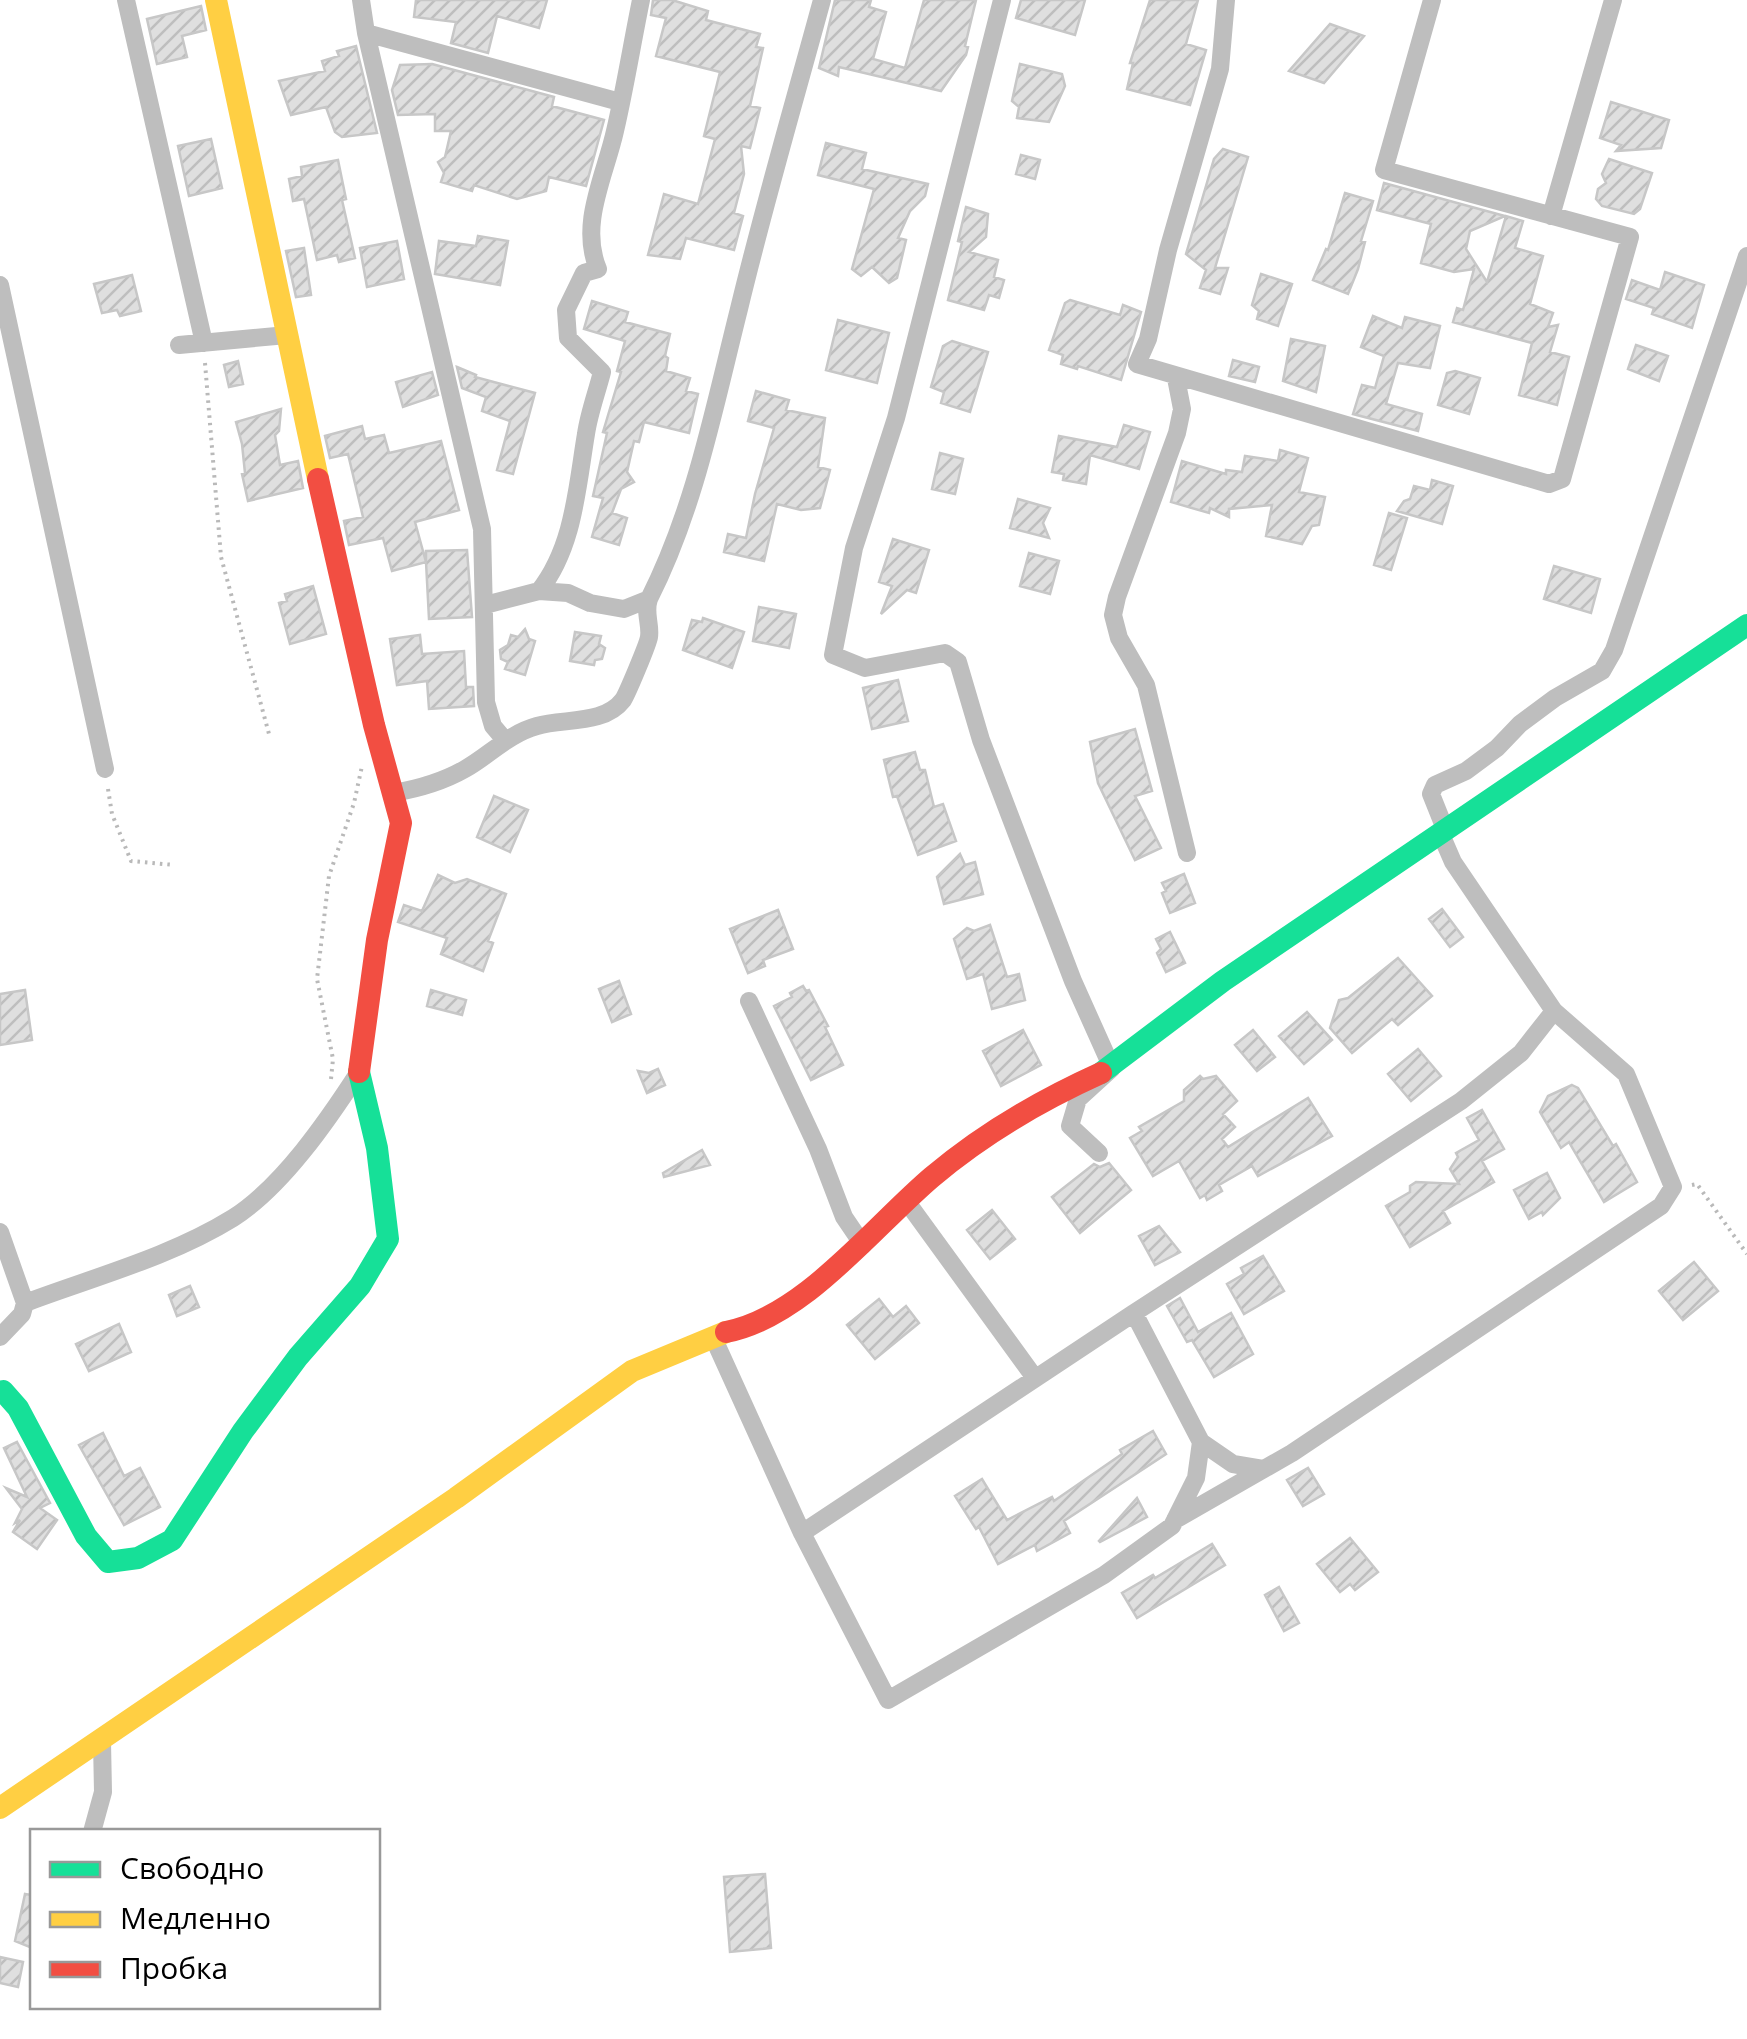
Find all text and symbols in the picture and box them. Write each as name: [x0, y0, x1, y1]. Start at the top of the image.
legend: [30, 1829, 380, 2009]
text: Свободно: [120, 1847, 264, 1888]
text: Медленно: [120, 1897, 271, 1938]
text: Пробка: [120, 1947, 228, 1988]

